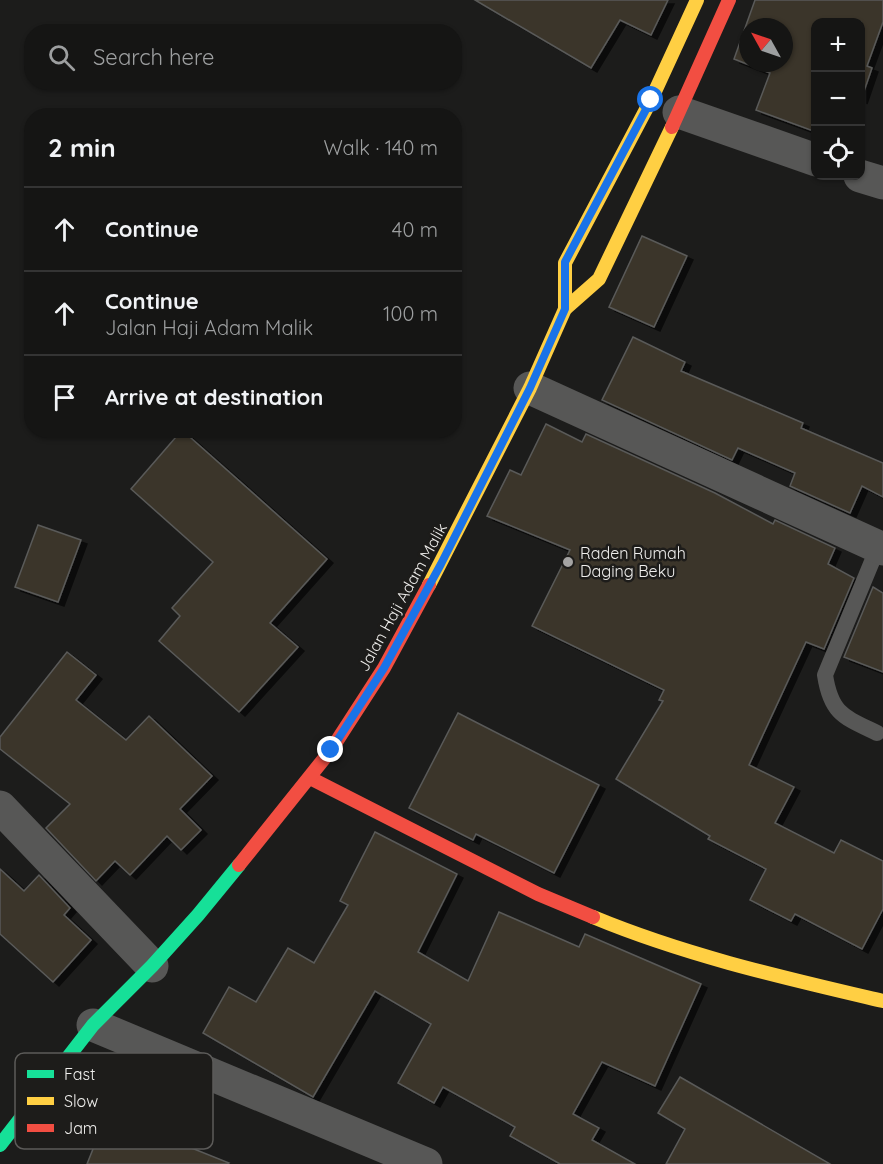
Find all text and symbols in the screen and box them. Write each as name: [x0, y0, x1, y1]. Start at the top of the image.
north arrow: [739, 18, 793, 72]
map controls: [811, 18, 865, 180]
button: +: [811, 18, 865, 72]
search box: [24, 24, 462, 90]
icon: search: [45, 41, 78, 74]
text: Search here: [93, 43, 214, 71]
button: −: [811, 72, 865, 126]
route start: [637, 86, 663, 112]
button: locate: [811, 126, 865, 180]
text: 2 min: [48, 131, 116, 164]
text: Walk · 140 m: [323, 135, 438, 160]
icon: ahead: [48, 213, 81, 246]
text: Continue: [105, 215, 199, 243]
text: 40 m: [392, 217, 438, 242]
text: Continue: [105, 287, 199, 315]
icon: ahead: [48, 297, 81, 330]
text: 100 m: [383, 301, 438, 326]
text: Jalan Haji Adam Malik: [105, 315, 313, 340]
icon: arrive: [48, 381, 81, 414]
text: Arrive at destination: [105, 383, 323, 411]
street label: Jalan Haji Adam Malik: [353, 519, 451, 675]
place label: Raden Rumah Daging Beku: [580, 543, 686, 581]
marker: Raden Rumah Daging Beku: [561, 555, 575, 569]
route end: [317, 736, 343, 762]
legend: [15, 1053, 213, 1149]
text: Fast: [64, 1064, 95, 1084]
text: Slow: [64, 1091, 98, 1111]
text: Jam: [64, 1118, 97, 1138]

